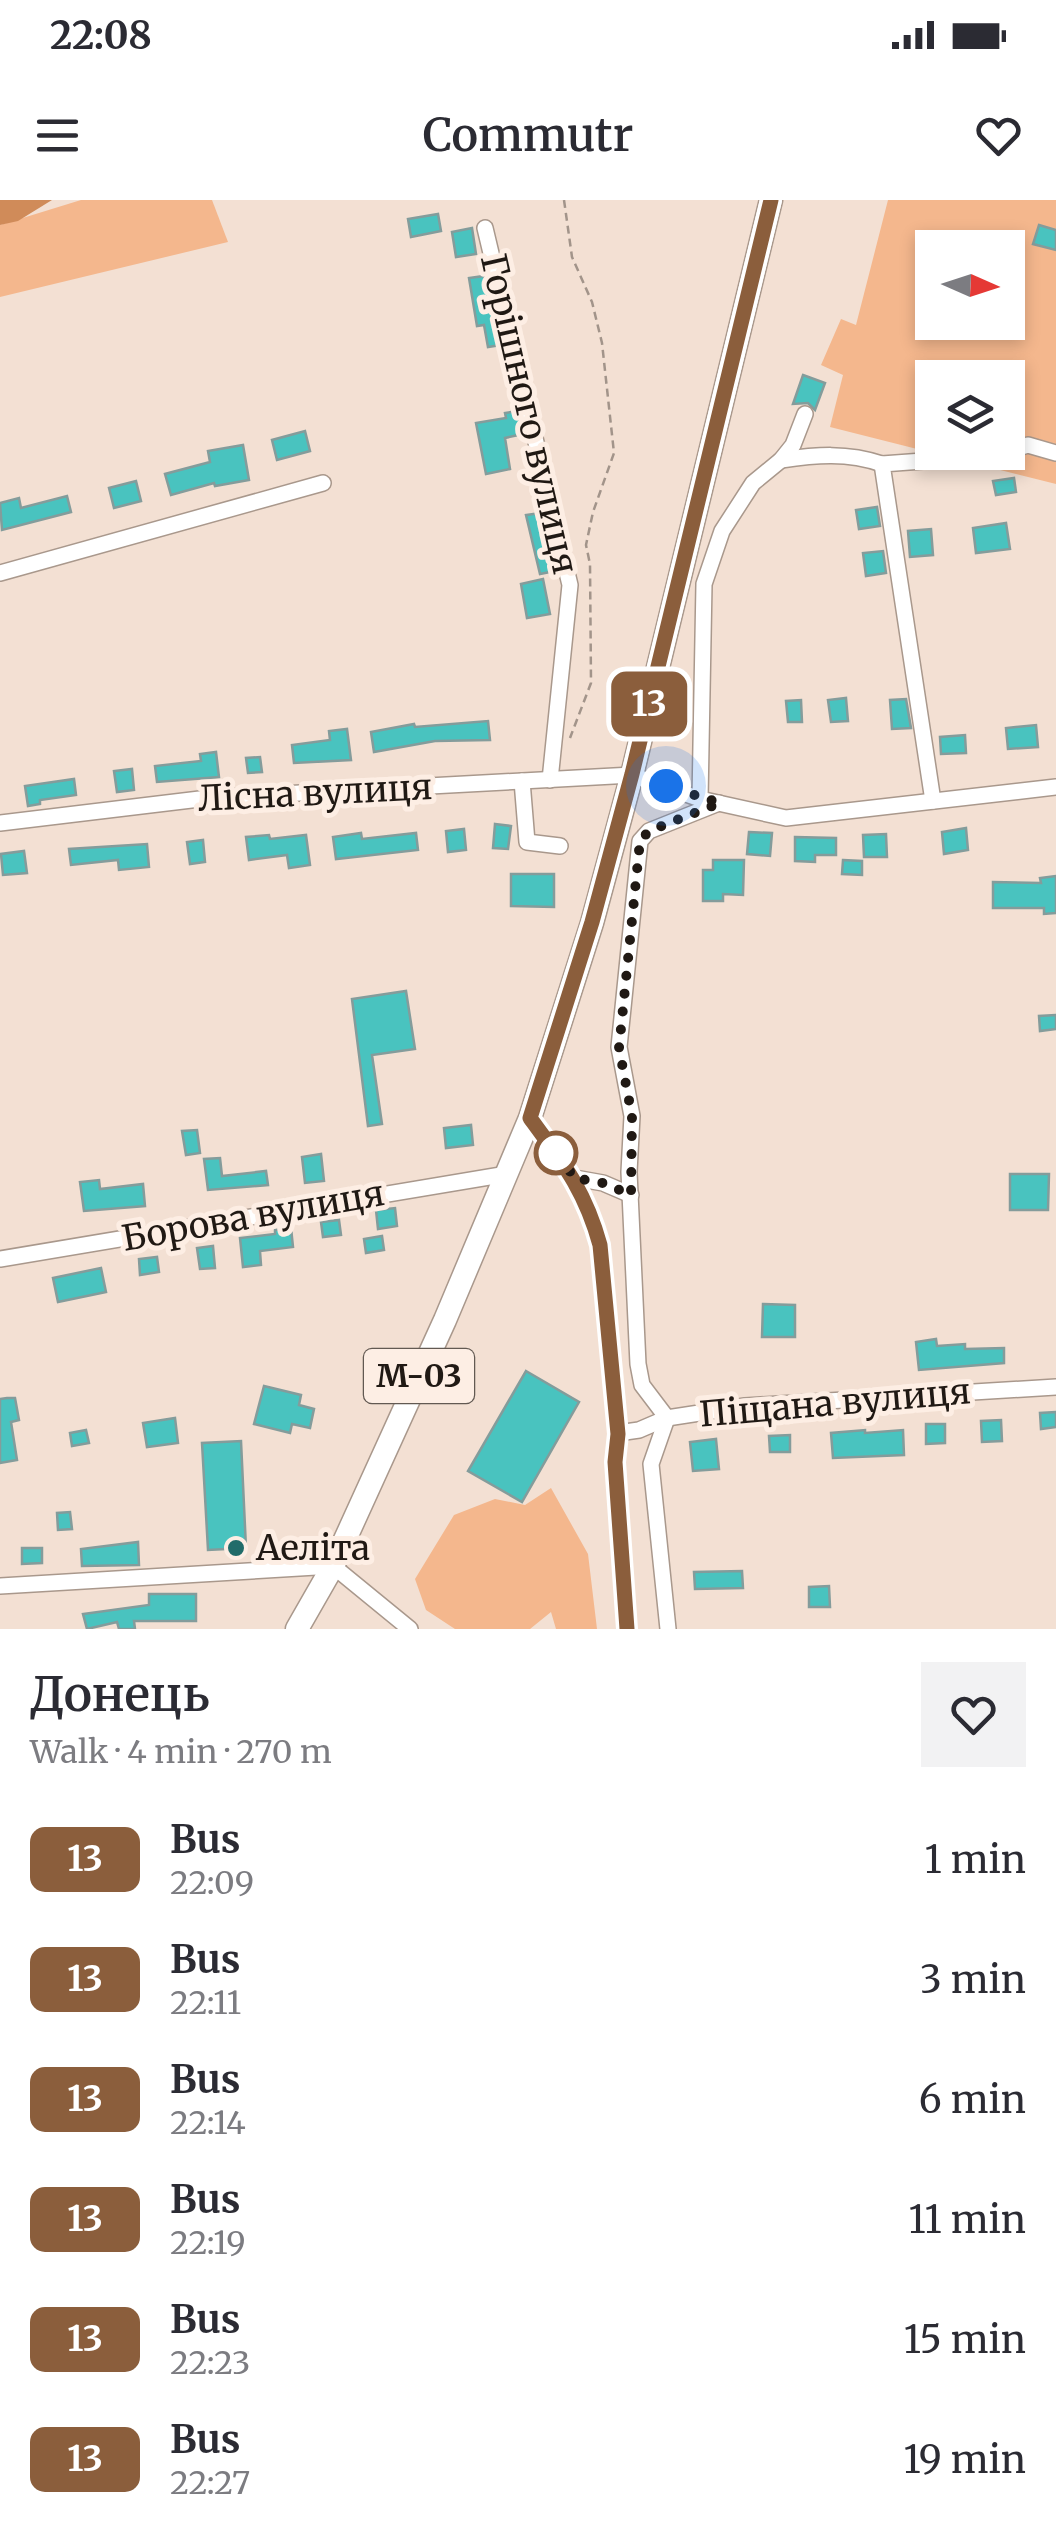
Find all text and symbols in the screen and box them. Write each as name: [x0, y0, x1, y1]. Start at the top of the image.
text: 22:08: [50, 12, 152, 59]
text: Commutr: [423, 107, 633, 163]
icon: menu: [30, 108, 85, 163]
icon: heart: [971, 108, 1026, 163]
north arrow: [915, 230, 1025, 340]
map controls: [915, 230, 1025, 470]
street label: Горішного вулиця: [471, 250, 587, 578]
button: layers: [915, 360, 1025, 470]
line badge: 13: [604, 672, 694, 736]
text: 13: [631, 682, 667, 726]
your location: [641, 761, 691, 811]
street label: Лісна вулиця: [197, 765, 433, 821]
unlabelled marker: [535, 1132, 577, 1174]
street label: Борова вулиця: [118, 1171, 388, 1261]
road number: М-03: [364, 1349, 474, 1403]
street label: Піщана вулиця: [698, 1369, 972, 1437]
place label: Аеліта: [255, 1526, 370, 1570]
marker: Аеліта: [225, 1537, 247, 1559]
button: heart: [921, 1662, 1026, 1767]
text: Донець: [30, 1664, 210, 1724]
text: Walk · 4 min · 270 m: [30, 1732, 332, 1772]
text: Bus: [170, 1816, 240, 1863]
text: 1 min: [925, 1836, 1026, 1883]
text: 13: [67, 1837, 103, 1881]
text: 22:09: [170, 1863, 254, 1903]
text: Bus: [170, 1936, 240, 1983]
text: 3 min: [920, 1956, 1026, 2003]
text: 13: [67, 1957, 103, 2001]
text: 22:11: [170, 1983, 241, 2023]
text: Bus: [170, 2056, 240, 2103]
text: 6 min: [919, 2076, 1026, 2123]
text: 13: [67, 2077, 103, 2121]
text: 22:14: [170, 2103, 246, 2143]
text: Bus: [170, 2176, 240, 2223]
text: 11 min: [909, 2196, 1026, 2243]
text: 13: [67, 2197, 103, 2241]
text: 22:19: [170, 2223, 246, 2263]
text: Bus: [170, 2296, 240, 2343]
text: 15 min: [904, 2316, 1026, 2363]
text: 13: [67, 2317, 103, 2361]
text: 22:23: [170, 2343, 250, 2383]
text: Bus: [170, 2416, 240, 2463]
text: 19 min: [903, 2436, 1026, 2483]
text: 13: [67, 2437, 103, 2481]
text: 22:27: [170, 2463, 250, 2503]

